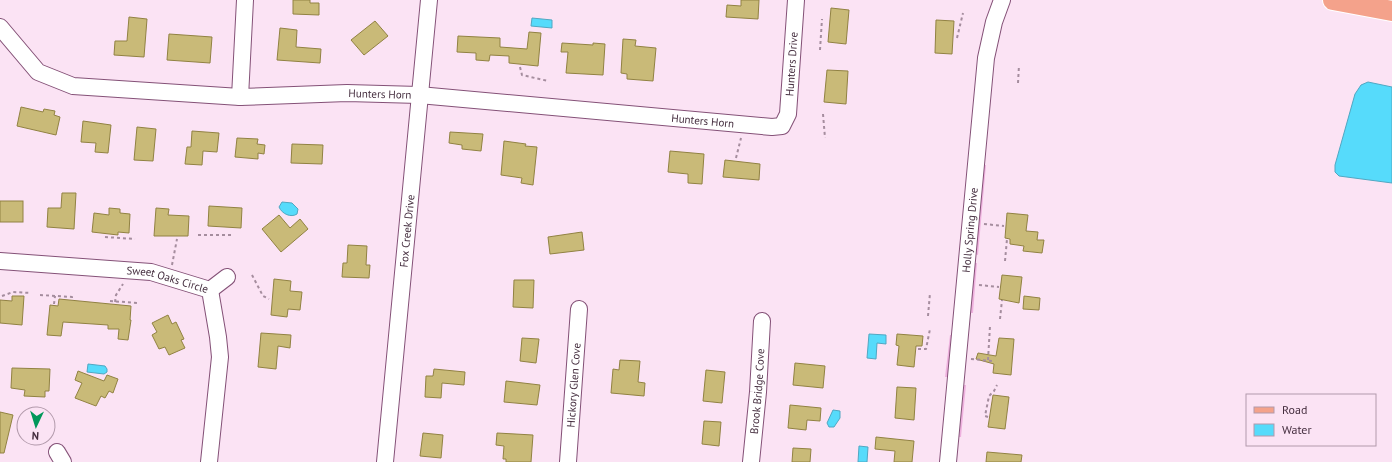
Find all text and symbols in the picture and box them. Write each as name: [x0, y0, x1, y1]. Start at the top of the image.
street label: Hunters Drive: [782, 31, 801, 97]
street label: Hunters Horn: [348, 86, 412, 102]
street label: Hunters Horn: [671, 111, 735, 131]
street label: Holly Spring Drive: [959, 186, 981, 273]
street label: Fox Creek Drive: [397, 194, 417, 268]
street label: Sweet Oaks Circle: [126, 263, 211, 296]
street label: Hickory Glen Cove: [564, 342, 584, 428]
street label: Brook Bridge Cove: [747, 348, 767, 435]
legend: [1246, 394, 1376, 446]
text: Road: [1282, 402, 1307, 417]
north arrow: [16, 406, 56, 446]
text: Water: [1282, 422, 1312, 437]
text: N: [31, 429, 39, 443]

